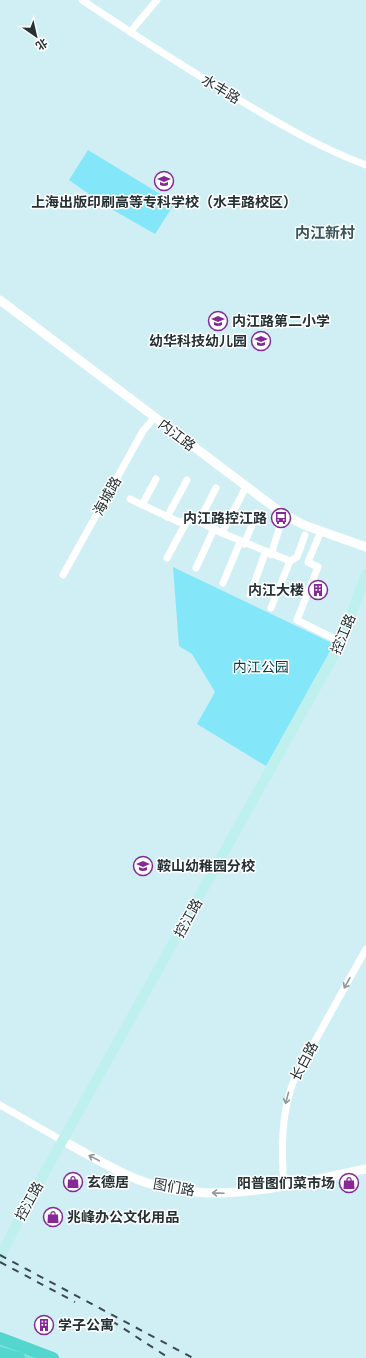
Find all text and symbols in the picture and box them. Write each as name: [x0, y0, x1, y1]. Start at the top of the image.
north arrow: [16, 16, 56, 56]
text: 北: [33, 35, 50, 52]
street label: 水丰路: [198, 71, 243, 108]
school or university icon: 上海出版印刷高等专科学校（水丰路校区）: [153, 170, 175, 192]
place label: 上海出版印刷高等专科学校（水丰路校区）: [31, 194, 297, 211]
district label: 内江新村: [295, 224, 355, 242]
school or university icon: 内江路第二小学: [207, 310, 229, 332]
place label: 内江路第二小学: [232, 313, 330, 330]
school or university icon: 幼华科技幼儿园: [250, 330, 272, 352]
place label: 幼华科技幼儿园: [149, 333, 247, 350]
street label: 内江路: [155, 416, 199, 455]
street label: 海城路: [90, 474, 125, 519]
bus stop icon: 内江路控江路: [270, 507, 292, 529]
place label: 内江路控江路: [183, 510, 267, 527]
building icon: 内江大楼: [307, 579, 329, 601]
place label: 内江大楼: [248, 582, 304, 599]
street label: 控江路: [327, 612, 359, 657]
park label: 内江公园: [233, 659, 289, 676]
school or university icon: 鞍山幼稚园分校: [132, 855, 154, 877]
place label: 鞍山幼稚园分校: [157, 858, 255, 875]
street label: 控江路: [171, 896, 206, 941]
one-way arrow: [343, 977, 350, 989]
street label: 长白路: [287, 1039, 322, 1084]
one-way arrow: [283, 1091, 291, 1104]
one-way arrow: [88, 1153, 100, 1161]
shop icon: 玄德居: [62, 1171, 84, 1193]
shop icon: 阳普图们菜市场: [338, 1172, 360, 1194]
place label: 玄德居: [87, 1174, 129, 1191]
street label: 图们路: [152, 1175, 196, 1200]
place label: 阳普图们菜市场: [237, 1175, 335, 1192]
street label: 控江路: [12, 1179, 47, 1224]
one-way arrow: [212, 1189, 225, 1196]
shop icon: 兆峰办公文化用品: [42, 1206, 64, 1228]
place label: 兆峰办公文化用品: [67, 1209, 179, 1226]
building icon: 学子公寓: [33, 1314, 55, 1336]
place label: 学子公寓: [58, 1317, 114, 1334]

